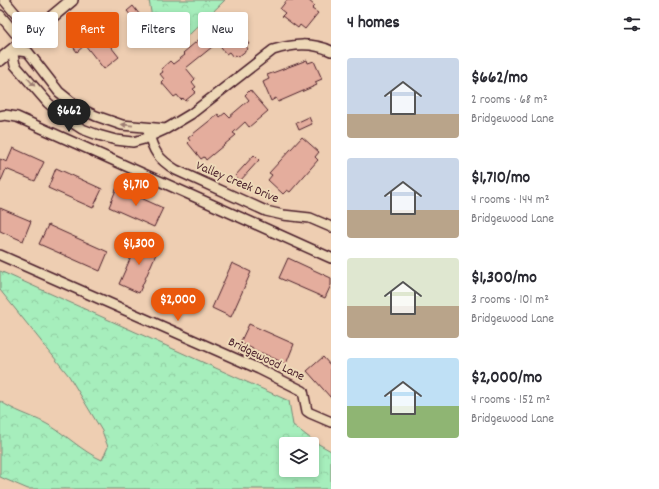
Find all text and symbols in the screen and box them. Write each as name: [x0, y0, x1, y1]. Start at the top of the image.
chip: Buy: [12, 12, 58, 48]
chip: Rent: [66, 12, 119, 48]
chip: Filters: [127, 12, 190, 48]
chip: New: [198, 12, 248, 48]
text: 4 homes: [347, 12, 400, 36]
icon: filters: [621, 13, 643, 35]
text: $662/mo: [471, 67, 528, 91]
icon: home: [379, 74, 427, 122]
one-way arrow: [27, 77, 36, 87]
text: 2 rooms · 68 m²: [471, 91, 548, 110]
pin: $662: [45, 99, 93, 133]
text: $662: [56, 102, 82, 121]
text: Bridgewood Lane: [471, 110, 554, 129]
one-way arrow: [121, 122, 133, 128]
street label: Valley Creek Drive: [193, 157, 282, 209]
text: $1,710/mo: [471, 167, 530, 191]
pin: $1,710: [103, 173, 169, 207]
icon: home: [379, 174, 427, 222]
text: $1,710: [123, 176, 149, 195]
text: 4 rooms · 144 m²: [471, 191, 549, 210]
text: Bridgewood Lane: [471, 210, 554, 229]
pin: $1,300: [106, 232, 172, 266]
text: $1,300: [123, 235, 155, 254]
text: $1,300/mo: [471, 267, 537, 291]
icon: home: [379, 274, 427, 322]
pin: $2,000: [145, 288, 211, 322]
text: $2,000: [160, 291, 196, 310]
text: 3 rooms · 101 m²: [471, 291, 549, 310]
text: Bridgewood Lane: [471, 310, 554, 329]
street label: Bridgewood Lane: [225, 333, 308, 387]
text: $2,000/mo: [471, 367, 542, 391]
icon: home: [379, 374, 427, 422]
text: 4 rooms · 152 m²: [471, 391, 550, 410]
text: Bridgewood Lane: [471, 410, 554, 429]
map controls: [279, 437, 319, 477]
button: layers: [279, 437, 319, 477]

